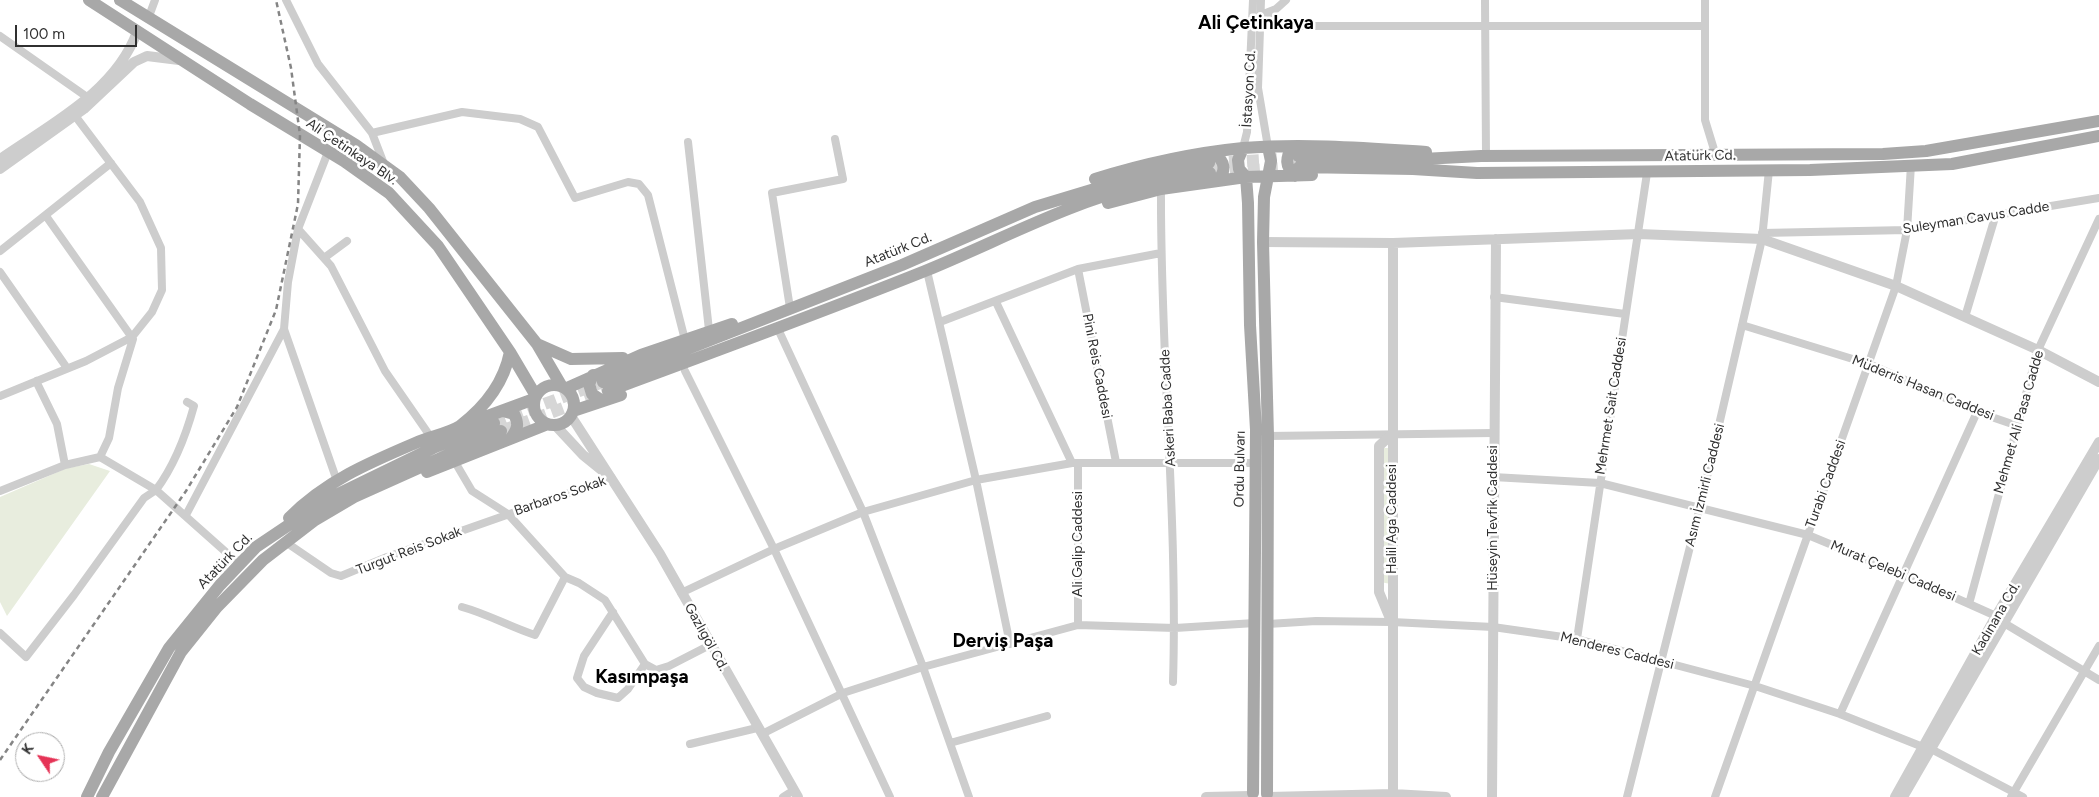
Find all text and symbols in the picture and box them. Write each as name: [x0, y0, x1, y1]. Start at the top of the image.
district label: Ali Çetinkaya: [1198, 12, 1314, 34]
scale bar: [18, 15, 140, 47]
text: 100 m: [23, 25, 65, 43]
street label: İstasyon Cd.: [1239, 50, 1259, 128]
street label: Ali Çetinkaya Blv.: [303, 115, 401, 189]
street label: Atatürk Cd.: [1664, 147, 1736, 165]
street label: Suleyman Cavus Cadde: [1902, 198, 2050, 238]
street label: Atatürk Cd.: [862, 229, 934, 271]
street label: Pini Reis Caddesi: [1079, 312, 1115, 420]
street label: Mehrmet Sait Caddesi: [1592, 336, 1630, 476]
street label: Mehmet Ali Pasa Cadde: [1990, 348, 2048, 496]
street label: Askeri Baba Cadde: [1157, 349, 1179, 467]
street label: Müderris Hasan Caddesi: [1849, 352, 1997, 424]
street label: Asım İzmirli Caddesi: [1682, 422, 1728, 548]
street label: Ordu Bulvarı: [1231, 430, 1249, 508]
street label: Turabi Caddesi: [1802, 438, 1850, 530]
street label: Hüseyin Tevfik Caddesi: [1485, 445, 1501, 591]
street label: Halil Aga Caddesi: [1384, 464, 1400, 574]
street label: Barbaros Sokak: [512, 472, 608, 520]
street label: Ali Galip Caddesi: [1070, 491, 1086, 597]
street label: Turgut Reis Sokak: [354, 523, 464, 579]
street label: Atatürk Cd.: [194, 530, 256, 592]
street label: Murat Çelebi Caddesi: [1828, 537, 1958, 605]
street label: Kadınana Cd.: [1968, 579, 2024, 659]
street label: Gazlıgöl Cd.: [680, 600, 732, 674]
street label: Menderes Caddesi: [1558, 629, 1676, 673]
district label: Derviş Paşa: [953, 630, 1053, 652]
district label: Kasımpaşa: [595, 666, 689, 688]
north arrow: [15, 732, 65, 782]
text: K: [18, 740, 38, 758]

